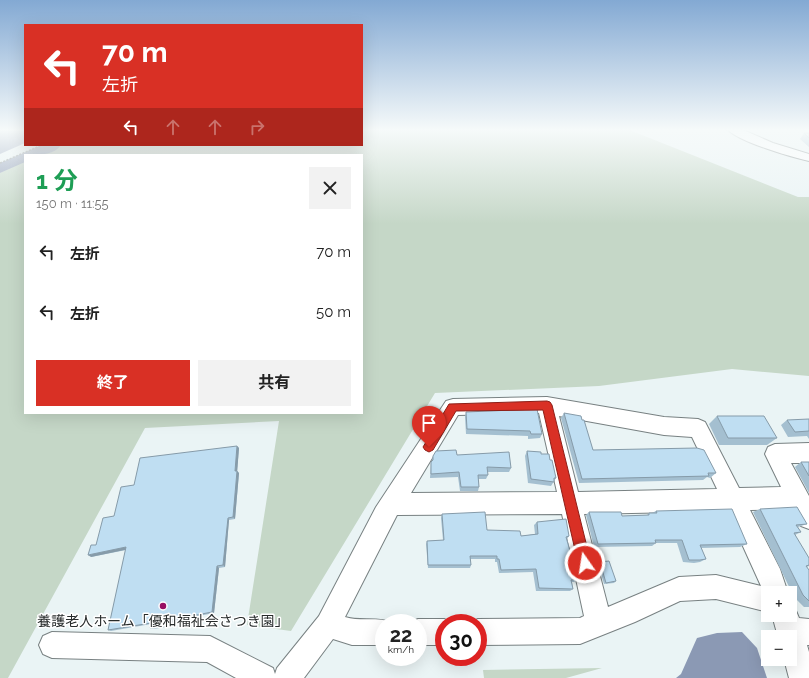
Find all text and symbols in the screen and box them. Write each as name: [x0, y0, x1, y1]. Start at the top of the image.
text: 70 m: [102, 36, 168, 69]
icon: left: [36, 40, 88, 92]
text: 左折: [102, 74, 138, 95]
icon: left: [120, 116, 142, 138]
icon: ahead: [162, 116, 184, 138]
icon: ahead: [204, 116, 226, 138]
icon: right: [246, 116, 268, 138]
text: 1 分: [36, 166, 78, 195]
button: close: [309, 167, 351, 209]
text: 150 m · 11:55: [36, 196, 109, 211]
icon: left: [36, 241, 58, 263]
text: 70 m: [316, 243, 351, 261]
text: 左折: [70, 245, 100, 263]
icon: left: [36, 301, 58, 323]
text: 50 m: [316, 303, 351, 321]
text: 左折: [70, 305, 100, 323]
button: 終了: [36, 360, 190, 406]
button: 共有: [198, 360, 351, 406]
pin: [412, 406, 446, 447]
icon: arrive: [418, 412, 440, 434]
position arrow: [564, 542, 606, 584]
map controls: [761, 586, 797, 666]
button: +: [761, 586, 797, 622]
marker: 養護老人ホーム「優和福祉会さつき園」: [158, 601, 168, 611]
place label: 養護老人ホーム「優和福祉会さつき園」: [37, 613, 289, 629]
speed limit sign: 30: [435, 614, 487, 666]
text: 22: [390, 623, 412, 647]
button: −: [761, 630, 797, 666]
text: km/h: [388, 644, 414, 655]

